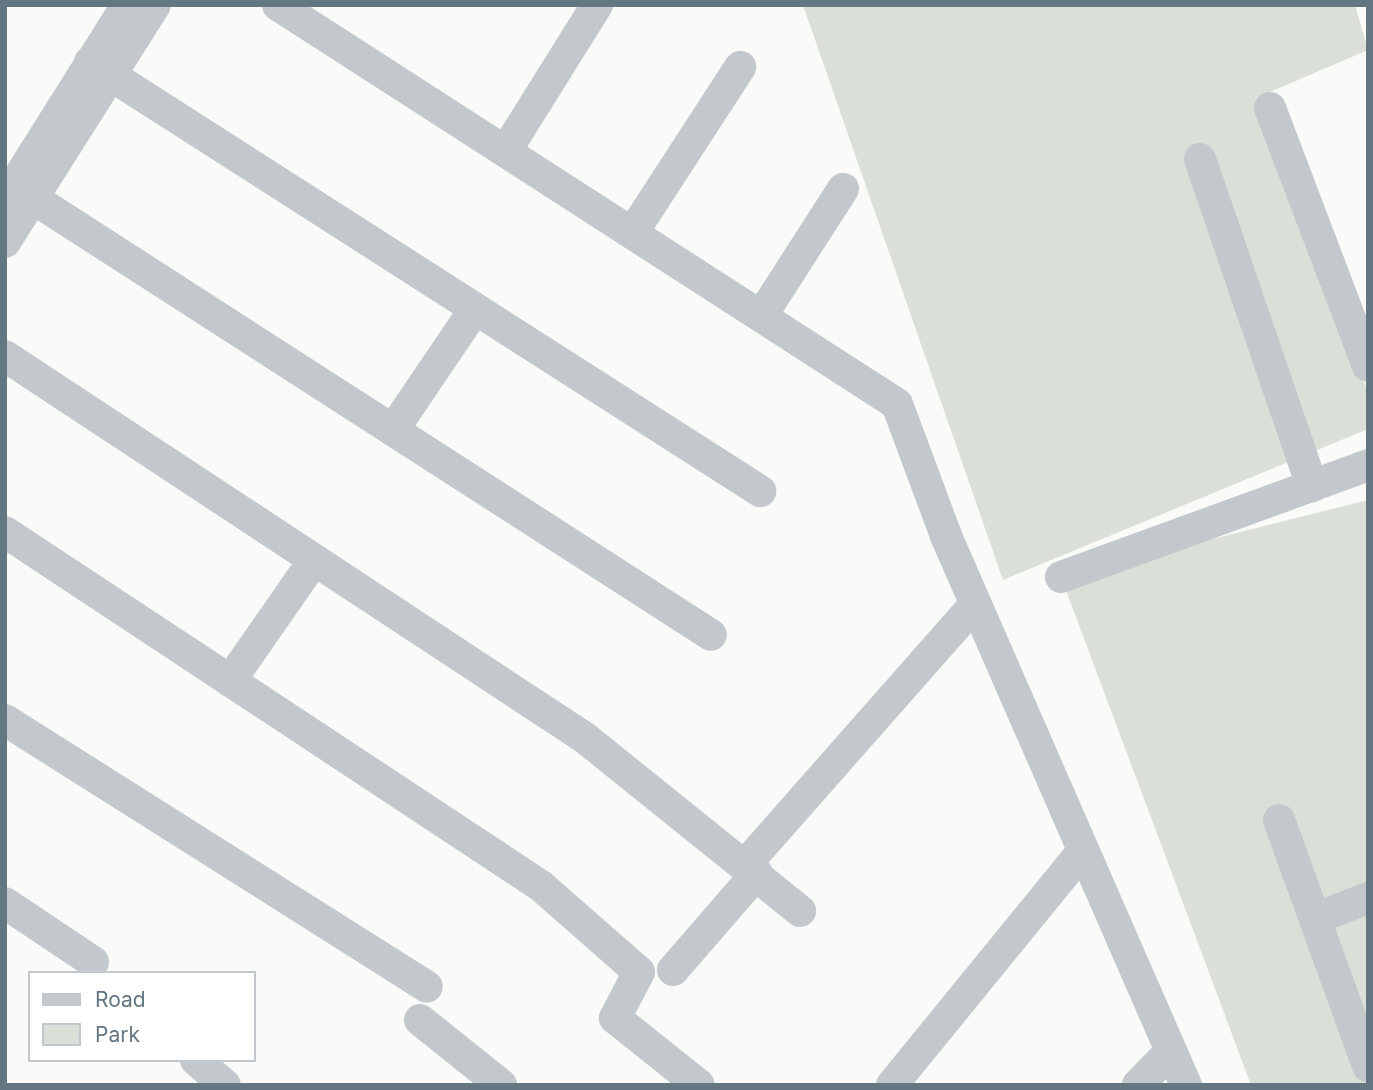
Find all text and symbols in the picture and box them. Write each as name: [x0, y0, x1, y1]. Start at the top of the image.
legend: [28, 971, 256, 1062]
text: Road: [95, 987, 146, 1012]
text: Park: [95, 1022, 140, 1047]

